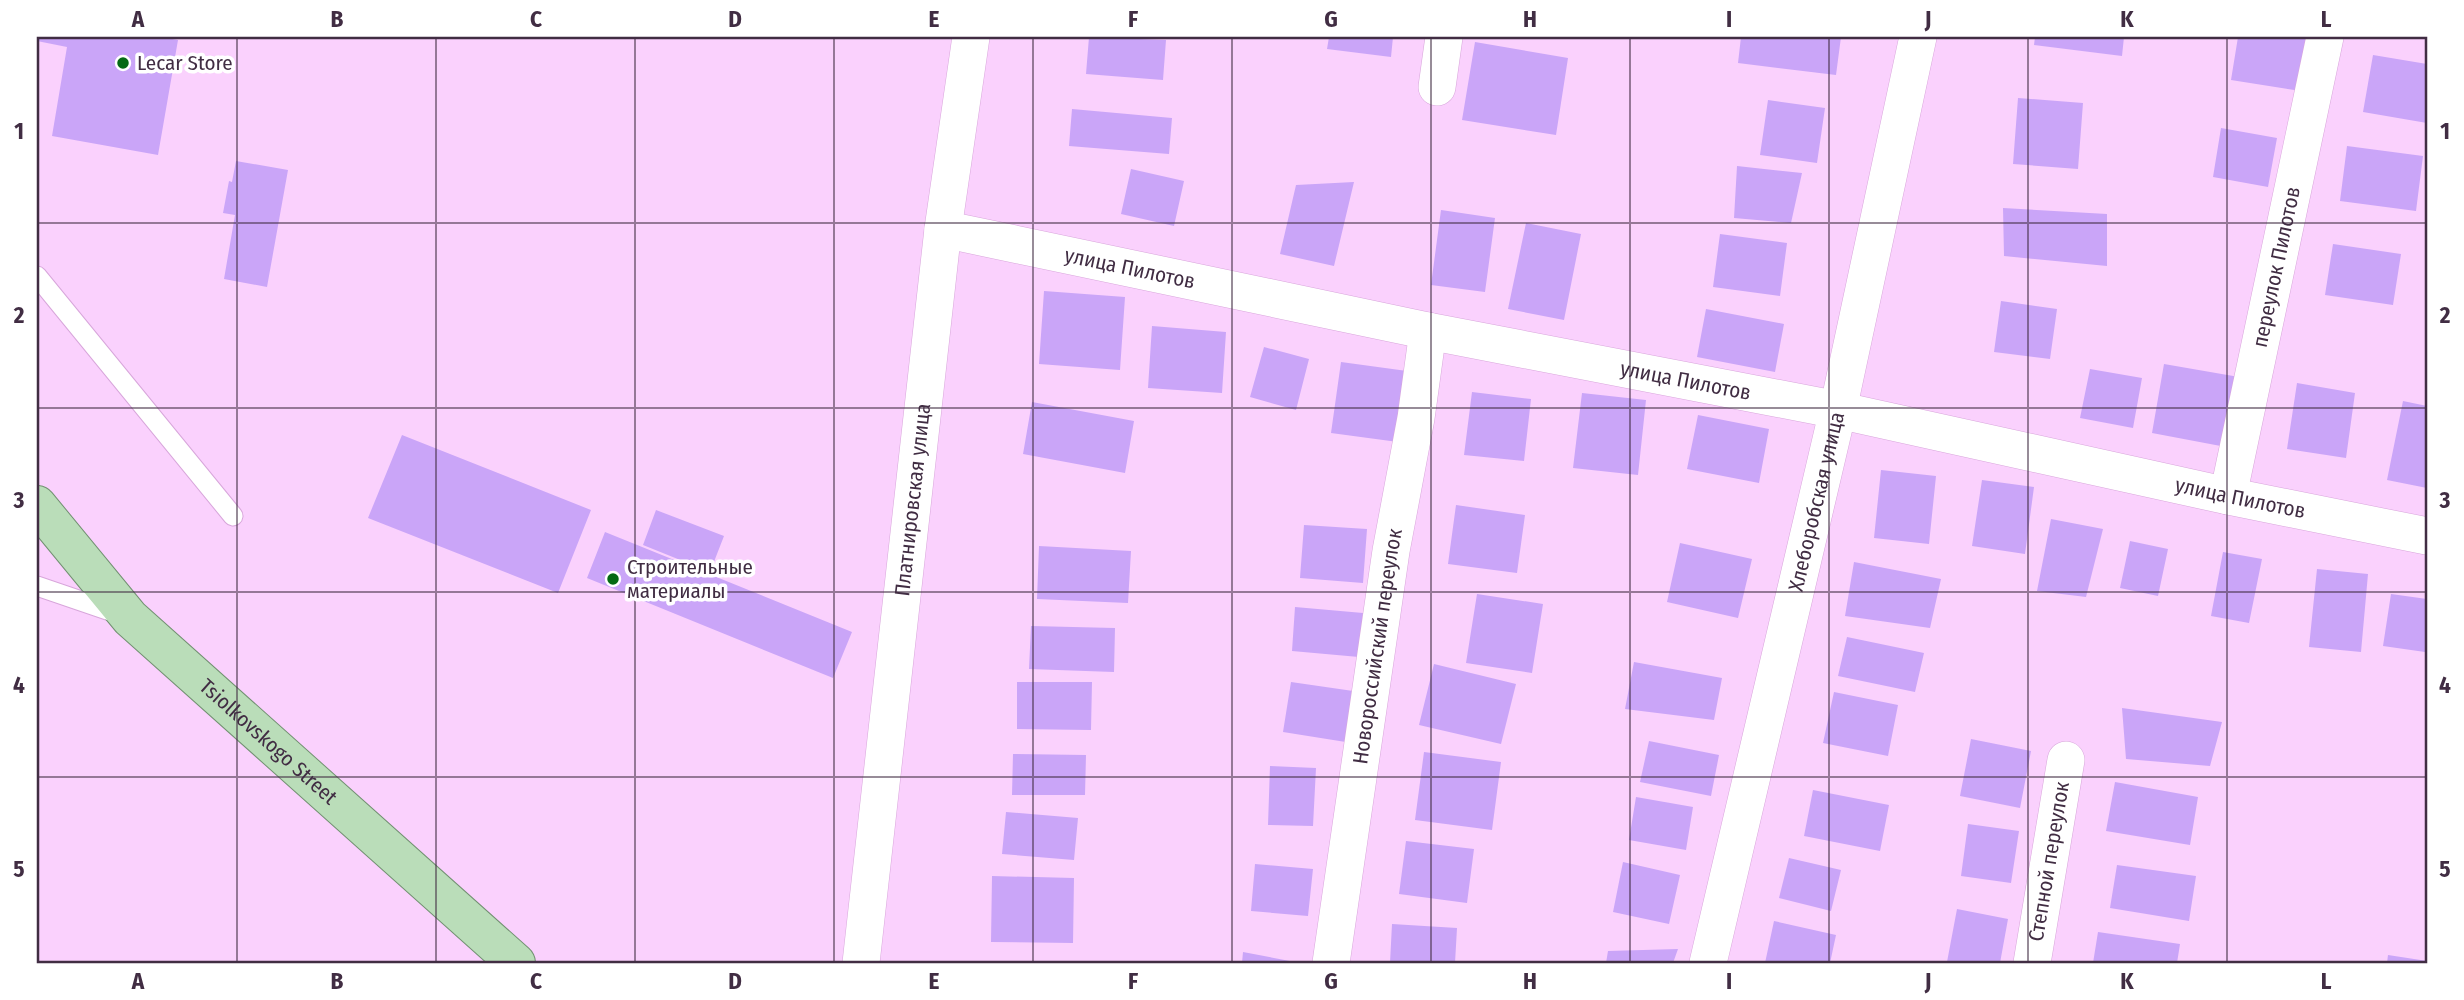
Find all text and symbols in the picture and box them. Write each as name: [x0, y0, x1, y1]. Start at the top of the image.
text: A: [131, 5, 145, 33]
text: B: [331, 5, 344, 33]
text: C: [530, 5, 542, 33]
text: D: [728, 5, 742, 33]
text: E: [929, 5, 940, 33]
text: F: [1128, 5, 1138, 33]
text: G: [1324, 5, 1338, 33]
text: H: [1523, 5, 1537, 33]
text: I: [1726, 5, 1732, 33]
text: J: [1924, 5, 1931, 33]
text: K: [2120, 5, 2134, 33]
text: L: [2321, 5, 2332, 33]
place label: Lecar Store: [137, 50, 233, 76]
marker: Lecar Store: [115, 55, 131, 71]
text: 1: [14, 117, 24, 145]
text: 1: [2440, 117, 2450, 145]
street label: переулок Пилотов: [2247, 184, 2306, 350]
street label: улица Пилотов: [1062, 242, 1197, 295]
text: 2: [13, 301, 25, 329]
text: 2: [2439, 301, 2451, 329]
street label: улица Пилотов: [1618, 355, 1753, 406]
street label: Платнировская улица: [889, 402, 936, 598]
street label: Хлеборобская улица: [1783, 409, 1850, 594]
street label: улица Пилотов: [2173, 472, 2308, 524]
text: 3: [13, 486, 25, 514]
text: 3: [2439, 486, 2451, 514]
street label: Новороссийский переулок: [1347, 526, 1408, 766]
place label: Строительные материалы: [627, 554, 753, 604]
marker: Строительные материалы: [605, 571, 621, 587]
text: 4: [13, 671, 25, 699]
text: 4: [2439, 671, 2451, 699]
street label: Tsiolkovskogo Street: [194, 673, 343, 810]
street label: Степной переулок: [2023, 780, 2075, 943]
text: 5: [13, 855, 25, 883]
text: 5: [2439, 855, 2451, 883]
text: A: [131, 967, 145, 995]
text: B: [331, 967, 344, 995]
text: C: [530, 967, 542, 995]
text: D: [728, 967, 742, 995]
text: E: [929, 967, 940, 995]
text: F: [1128, 967, 1138, 995]
text: G: [1324, 967, 1338, 995]
text: H: [1523, 967, 1537, 995]
text: I: [1726, 967, 1732, 995]
text: J: [1924, 967, 1931, 995]
text: K: [2120, 967, 2134, 995]
text: L: [2321, 967, 2332, 995]

